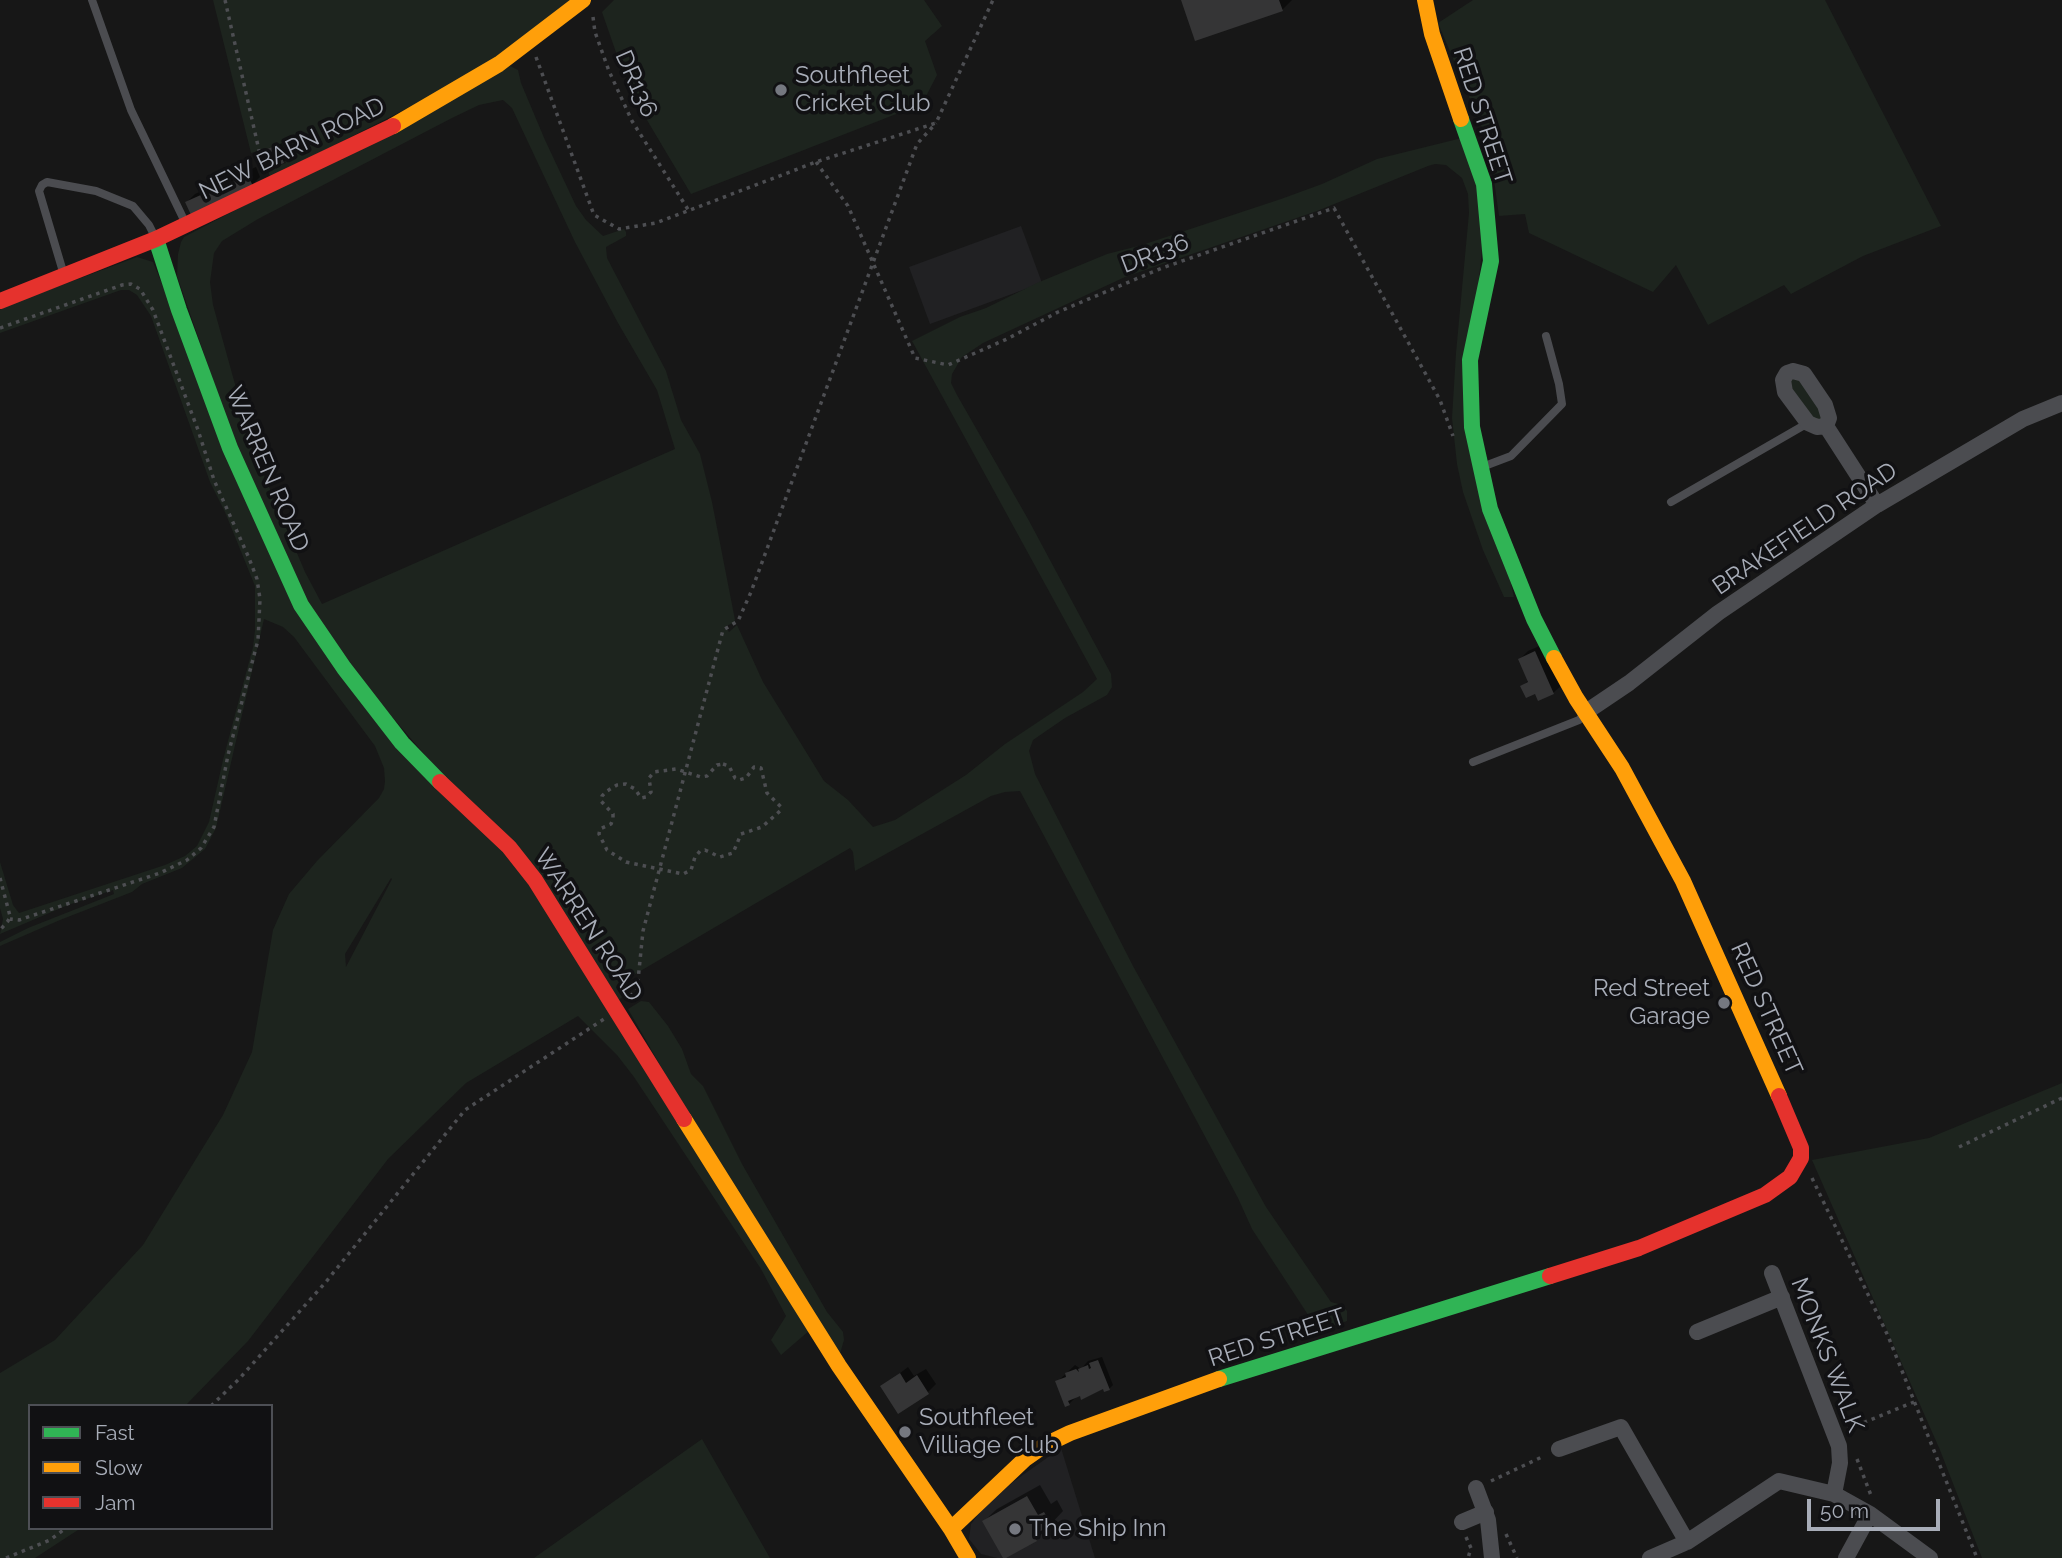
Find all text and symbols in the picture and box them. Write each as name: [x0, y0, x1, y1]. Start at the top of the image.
street label: RED STREET: [1446, 44, 1518, 188]
street label: DR136: [609, 46, 663, 122]
place label: Southfleet Cricket Club: [795, 62, 931, 118]
marker: Southfleet Cricket Club: [773, 82, 789, 98]
street label: NEW BARN ROAD: [194, 92, 390, 206]
street label: DR136: [1117, 228, 1193, 280]
street label: WARREN ROAD: [219, 382, 315, 556]
street label: BRAKEFIELD ROAD: [1707, 457, 1903, 601]
street label: WARREN ROAD: [528, 843, 648, 1007]
street label: RED STREET: [1724, 938, 1808, 1080]
place label: Red Street Garage: [1593, 975, 1710, 1031]
marker: Red Street Garage: [1716, 995, 1732, 1011]
street label: MONKS WALK: [1784, 1274, 1870, 1436]
street label: RED STREET: [1205, 1302, 1349, 1374]
legend: [28, 1404, 273, 1530]
place label: Southfleet Villiage Club: [919, 1404, 1059, 1460]
text: Fast: [95, 1420, 135, 1445]
marker: Southfleet Villiage Club: [897, 1424, 913, 1440]
text: Slow: [95, 1455, 143, 1480]
scale bar: [1810, 1484, 1943, 1528]
text: Jam: [95, 1490, 136, 1515]
text: 50 m: [1820, 1498, 1869, 1523]
place label: The Ship Inn: [1029, 1515, 1166, 1543]
marker: The Ship Inn: [1007, 1521, 1023, 1537]

